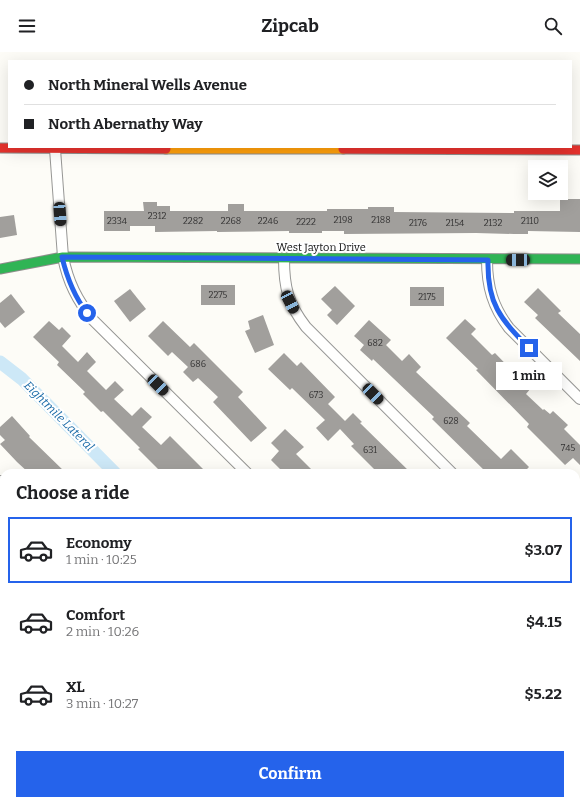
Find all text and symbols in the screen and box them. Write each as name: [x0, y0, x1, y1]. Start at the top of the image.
icon: menu: [16, 15, 38, 37]
text: Zipcab: [261, 15, 319, 37]
icon: search: [542, 15, 564, 37]
text: North Mineral Wells Avenue: [48, 76, 247, 94]
text: North Abernathy Way: [48, 115, 203, 133]
map controls: [528, 160, 568, 200]
button: layers: [528, 160, 568, 200]
car: [53, 202, 67, 226]
house number: 2312: [148, 211, 166, 221]
house number: 2198: [333, 215, 353, 225]
house number: 2188: [371, 215, 391, 225]
house number: 2334: [107, 216, 128, 226]
house number: 2282: [183, 216, 203, 226]
house number: 2268: [221, 216, 241, 226]
house number: 2246: [258, 216, 278, 226]
house number: 2110: [521, 216, 539, 226]
house number: 2222: [296, 217, 316, 227]
house number: 2176: [409, 218, 427, 228]
house number: 2154: [446, 218, 465, 228]
house number: 2132: [484, 218, 502, 228]
street label: West Jayton Drive: [276, 241, 366, 254]
car: [506, 254, 530, 266]
car: [279, 289, 301, 315]
house number: 2275: [209, 290, 228, 300]
house number: 2175: [418, 292, 436, 302]
route start: [78, 304, 96, 322]
house number: 682: [367, 338, 383, 348]
route end: [520, 339, 538, 357]
house number: 686: [190, 359, 206, 369]
callout: 1 min: [496, 362, 562, 390]
text: 1 min: [513, 368, 545, 383]
car: [145, 372, 171, 398]
water label: Eightmile Lateral: [21, 378, 97, 454]
car: [360, 381, 386, 407]
house number: 673: [309, 390, 323, 400]
house number: 628: [443, 416, 459, 426]
house number: 745: [561, 443, 575, 453]
house number: 631: [363, 445, 377, 455]
text: Choose a ride: [16, 482, 129, 504]
icon: car: [18, 532, 54, 568]
text: Economy: [66, 534, 132, 552]
text: $3.07: [524, 541, 562, 559]
text: 1 min · 10:25: [66, 552, 137, 567]
icon: car: [18, 604, 54, 640]
text: Comfort: [66, 606, 125, 624]
text: $4.15: [526, 613, 562, 631]
text: 2 min · 10:26: [66, 624, 139, 639]
icon: car: [18, 676, 54, 712]
text: XL: [66, 678, 85, 696]
text: $5.22: [524, 685, 562, 703]
text: 3 min · 10:27: [66, 696, 138, 711]
button: Confirm: [16, 751, 564, 797]

